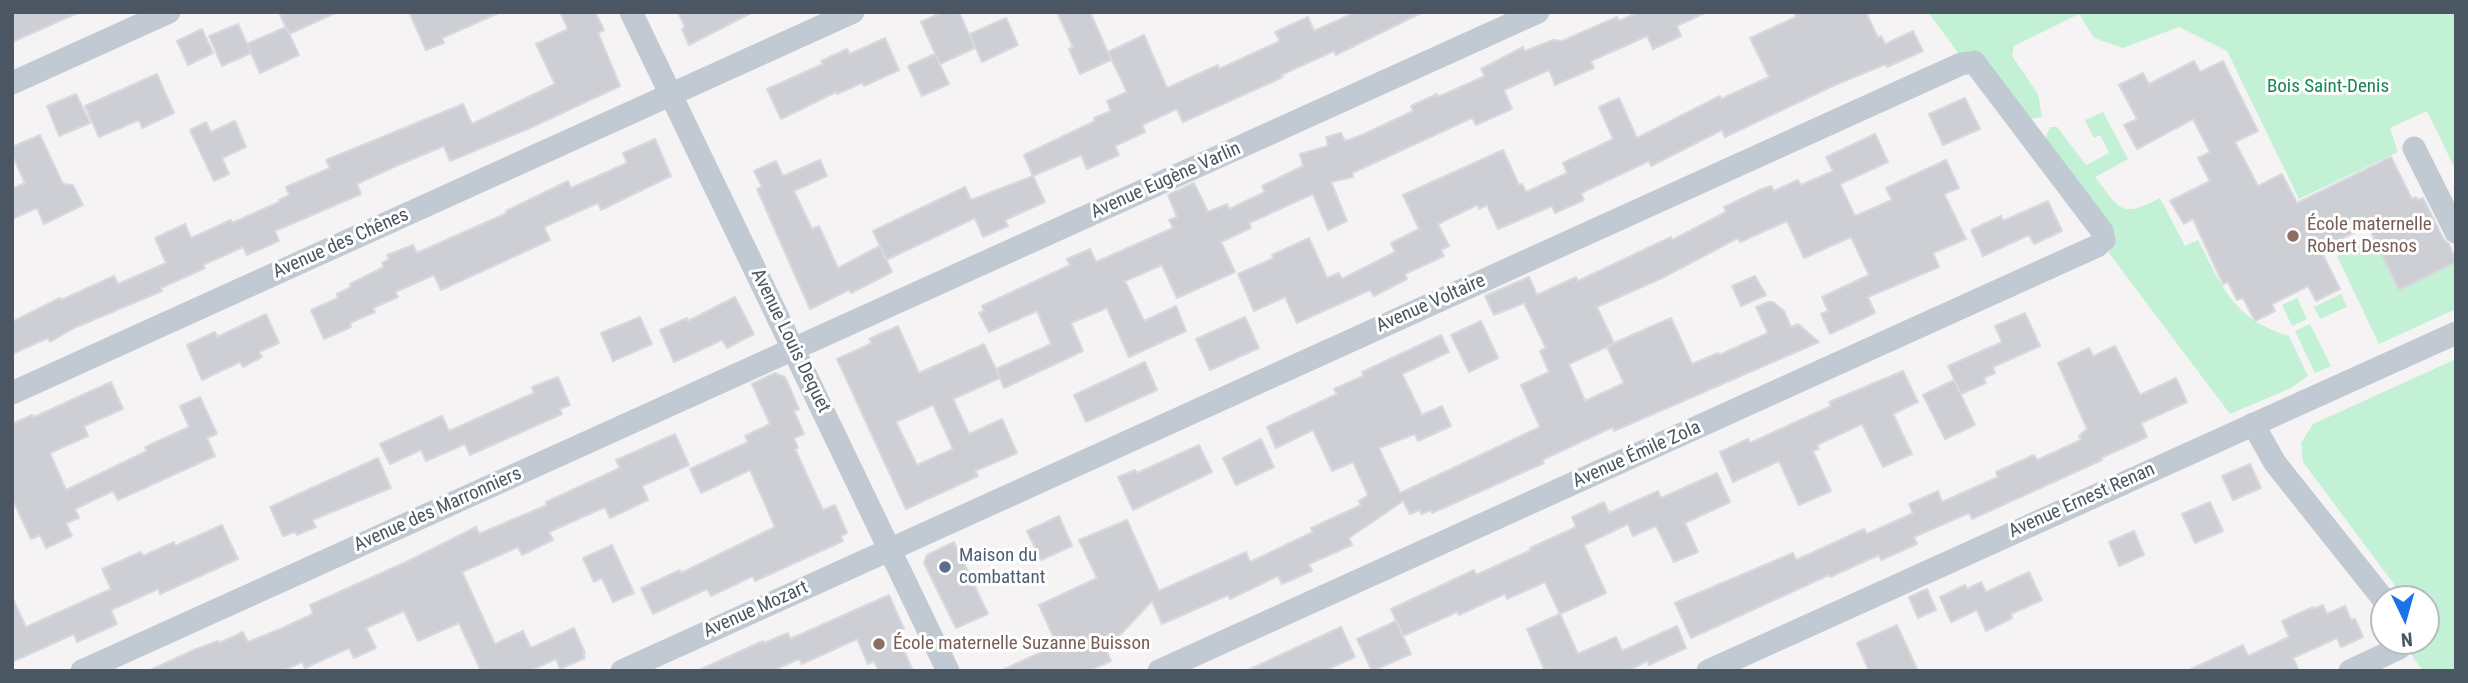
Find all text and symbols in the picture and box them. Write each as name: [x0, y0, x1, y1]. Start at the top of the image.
park label: Bois Saint-Denis: [2267, 76, 2389, 98]
street label: Avenue Eugène Varlin: [1088, 138, 1244, 224]
street label: Avenue des Chênes: [270, 204, 412, 284]
place label: École maternelle Robert Desnos: [2307, 214, 2432, 258]
marker: École maternelle Robert Desnos: [2285, 228, 2301, 244]
street label: Avenue Louis Dequet: [745, 265, 835, 417]
street label: Avenue Voltaire: [1373, 270, 1489, 338]
street label: Avenue Émile Zola: [1570, 417, 1704, 493]
street label: Avenue Ernest Renan: [2005, 459, 2159, 543]
street label: Avenue des Marronniers: [351, 463, 525, 557]
place label: Maison du combattant: [959, 545, 1045, 589]
marker: Maison du combattant: [937, 559, 953, 575]
street label: Avenue Mozart: [700, 577, 812, 643]
north arrow: [2370, 585, 2440, 655]
text: N: [2400, 627, 2414, 651]
place label: École maternelle Suzanne Buisson: [893, 633, 1150, 655]
marker: École maternelle Suzanne Buisson: [871, 636, 887, 652]

